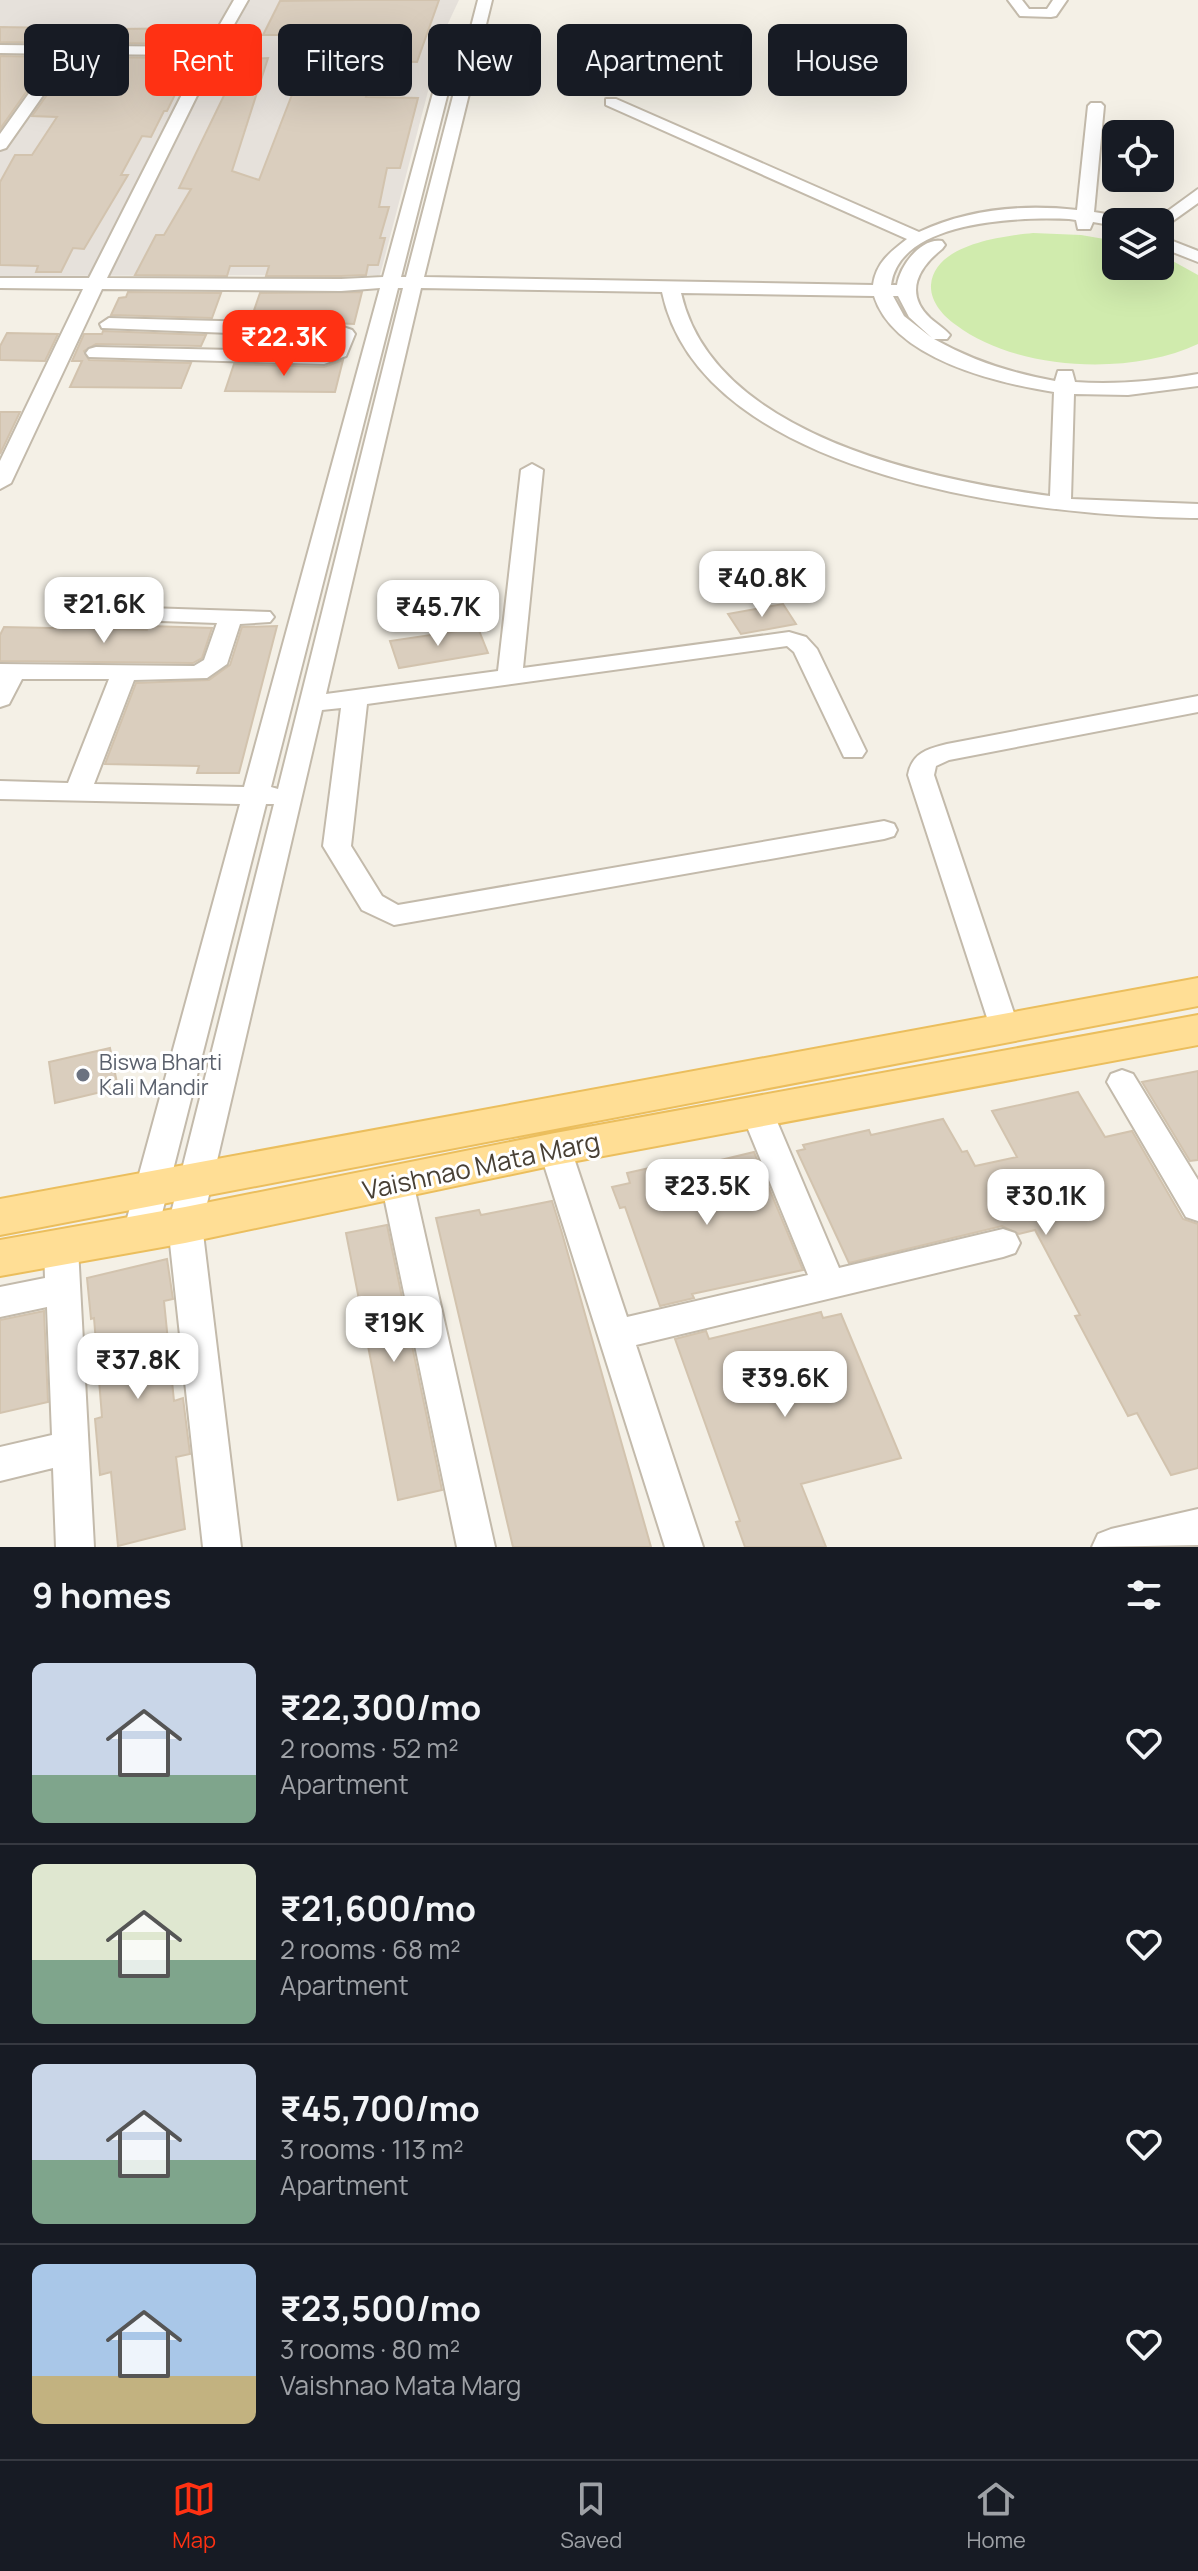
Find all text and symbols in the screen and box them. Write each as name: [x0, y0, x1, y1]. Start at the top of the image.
chip: Buy: [24, 24, 129, 96]
chip: Rent: [145, 24, 262, 96]
chip: Filters: [278, 24, 412, 96]
chip: New: [428, 24, 541, 96]
chip: Apartment: [557, 24, 752, 96]
chip: House: [768, 24, 907, 96]
map controls: [1102, 120, 1174, 280]
button: locate: [1102, 120, 1174, 192]
button: layers: [1102, 208, 1174, 280]
pin: ₹22.3K: [219, 310, 349, 378]
text: ₹22.3K: [241, 318, 327, 354]
pin: ₹40.8K: [697, 551, 827, 619]
text: ₹40.8K: [717, 559, 807, 595]
pin: ₹21.6K: [39, 577, 169, 645]
pin: ₹45.7K: [373, 580, 503, 648]
text: ₹21.6K: [63, 585, 145, 621]
text: ₹45.7K: [395, 588, 481, 624]
place label: Biswa Bharti Kali Mandir: [99, 1047, 222, 1102]
marker: Biswa Bharti Kali Mandir: [74, 1066, 92, 1084]
street label: Vaishnao Mata Marg: [359, 1122, 603, 1208]
pin: ₹23.5K: [642, 1159, 772, 1227]
text: ₹23.5K: [664, 1167, 750, 1203]
pin: ₹30.1K: [981, 1169, 1111, 1237]
text: ₹30.1K: [1005, 1177, 1087, 1213]
pin: ₹19K: [347, 1296, 441, 1364]
text: ₹19K: [364, 1304, 424, 1340]
pin: ₹37.8K: [73, 1333, 203, 1401]
text: ₹37.8K: [95, 1341, 181, 1377]
pin: ₹39.6K: [720, 1351, 850, 1419]
text: ₹39.6K: [741, 1359, 829, 1395]
text: 9 homes: [32, 1572, 171, 1618]
icon: filters: [1122, 1573, 1166, 1617]
text: ₹22,300/mo: [280, 1684, 481, 1730]
icon: home: [96, 1695, 192, 1791]
icon: heart: [1122, 1721, 1166, 1765]
text: 2 rooms · 52 m²: [280, 1730, 459, 1766]
text: Apartment: [280, 1766, 409, 1802]
text: ₹21,600/mo: [280, 1885, 476, 1931]
icon: home: [96, 1896, 192, 1992]
icon: heart: [1122, 1922, 1166, 1966]
text: 2 rooms · 68 m²: [280, 1931, 461, 1967]
text: Apartment: [280, 1967, 409, 2003]
text: ₹45,700/mo: [280, 2085, 480, 2131]
icon: home: [96, 2096, 192, 2192]
icon: heart: [1122, 2122, 1166, 2166]
text: 3 rooms · 113 m²: [280, 2131, 464, 2167]
text: Apartment: [280, 2167, 409, 2203]
text: ₹23,500/mo: [280, 2285, 481, 2331]
icon: home: [96, 2296, 192, 2392]
icon: heart: [1122, 2322, 1166, 2366]
text: 3 rooms · 80 m²: [280, 2331, 460, 2367]
text: Vaishnao Mata Marg: [280, 2367, 522, 2403]
tab: Map: [172, 2477, 216, 2555]
tab: Saved: [560, 2477, 622, 2555]
tab: Home: [966, 2477, 1026, 2555]

